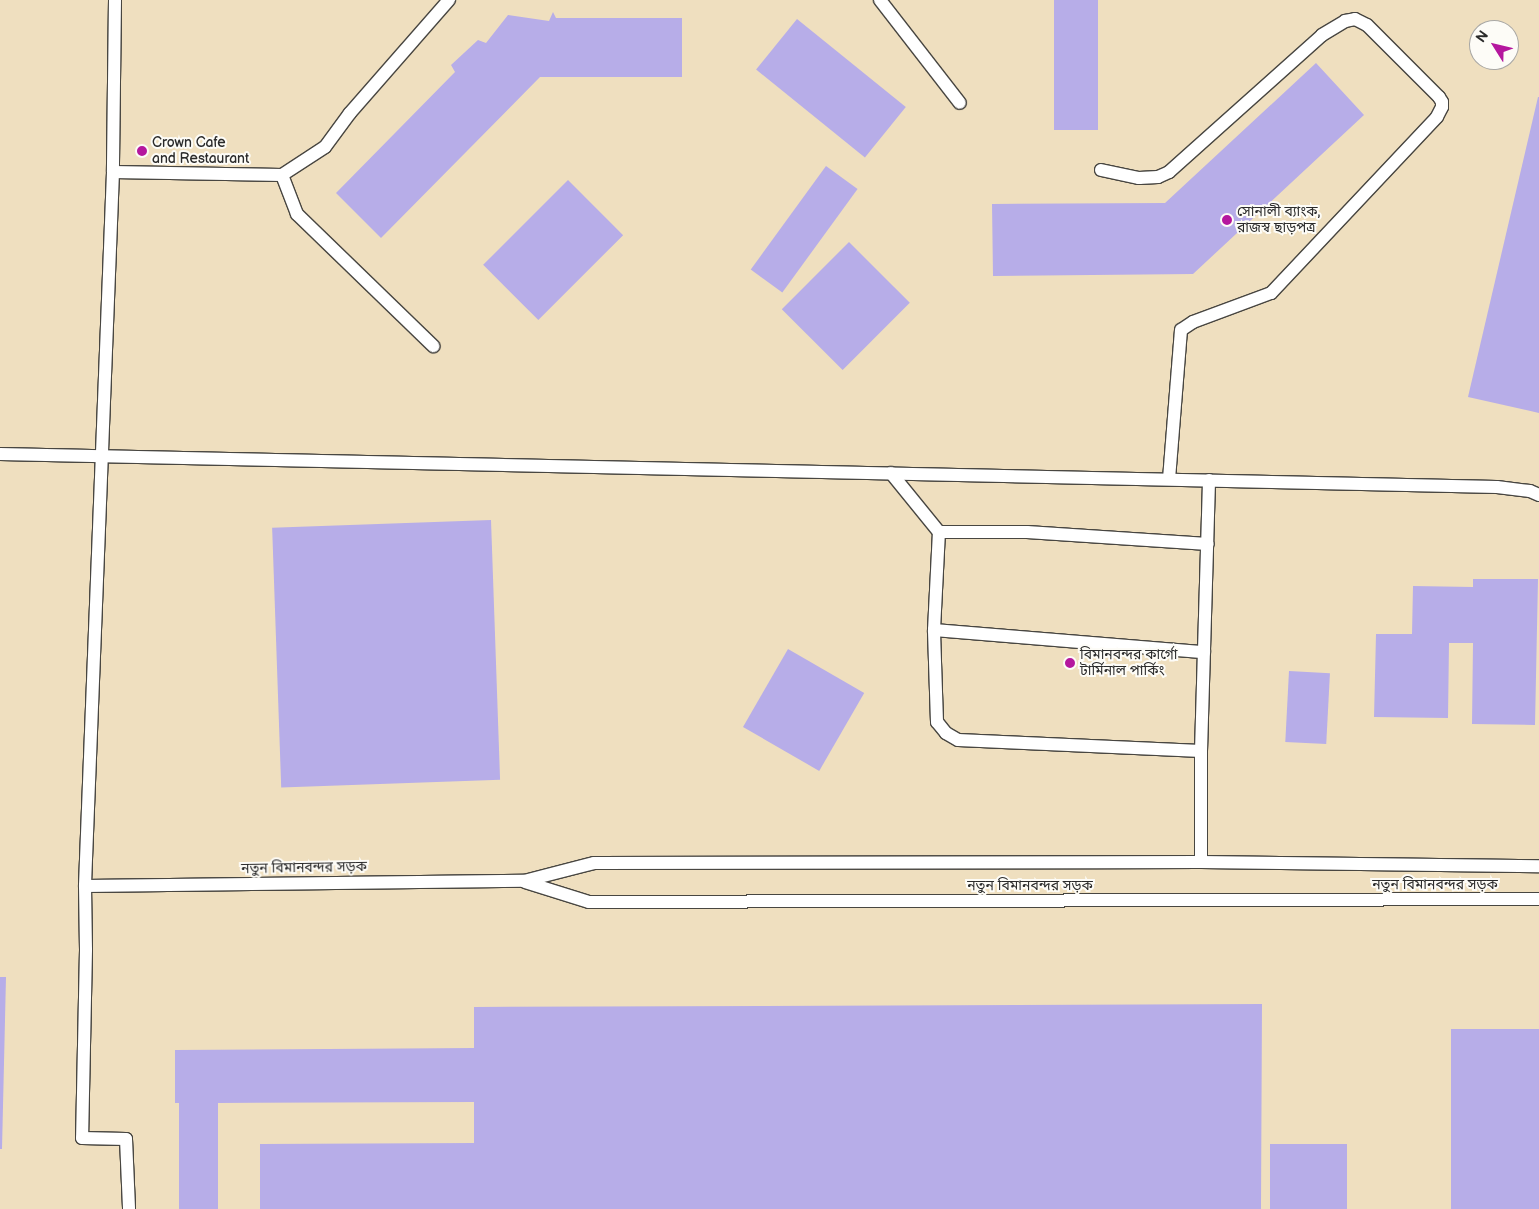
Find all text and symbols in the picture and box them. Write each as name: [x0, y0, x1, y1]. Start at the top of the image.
north arrow: [1469, 20, 1519, 70]
text: N: [1472, 27, 1492, 46]
place label: Crown Cafe and Restaurant: [152, 135, 249, 168]
marker: Crown Cafe and Restaurant: [136, 145, 148, 157]
place label: সোনালী ব্যাংক, রাজস্ব ছাড়পত্র: [1237, 204, 1320, 236]
marker: সোনালী ব্যাংক, রাজস্ব ছাড়পত্র: [1221, 214, 1233, 226]
place label: বিমানবন্দর কার্গো টার্মিনাল পার্কিং: [1080, 647, 1177, 680]
marker: বিমানবন্দর কার্গো টার্মিনাল পার্কিং: [1064, 657, 1076, 669]
street label: নতুন বিমানবন্দর সড়ক: [241, 859, 367, 877]
street label: নতুন বিমানবন্দর সড়ক: [1372, 877, 1498, 893]
street label: নতুন বিমানবন্দর সড়ক: [967, 878, 1093, 894]

